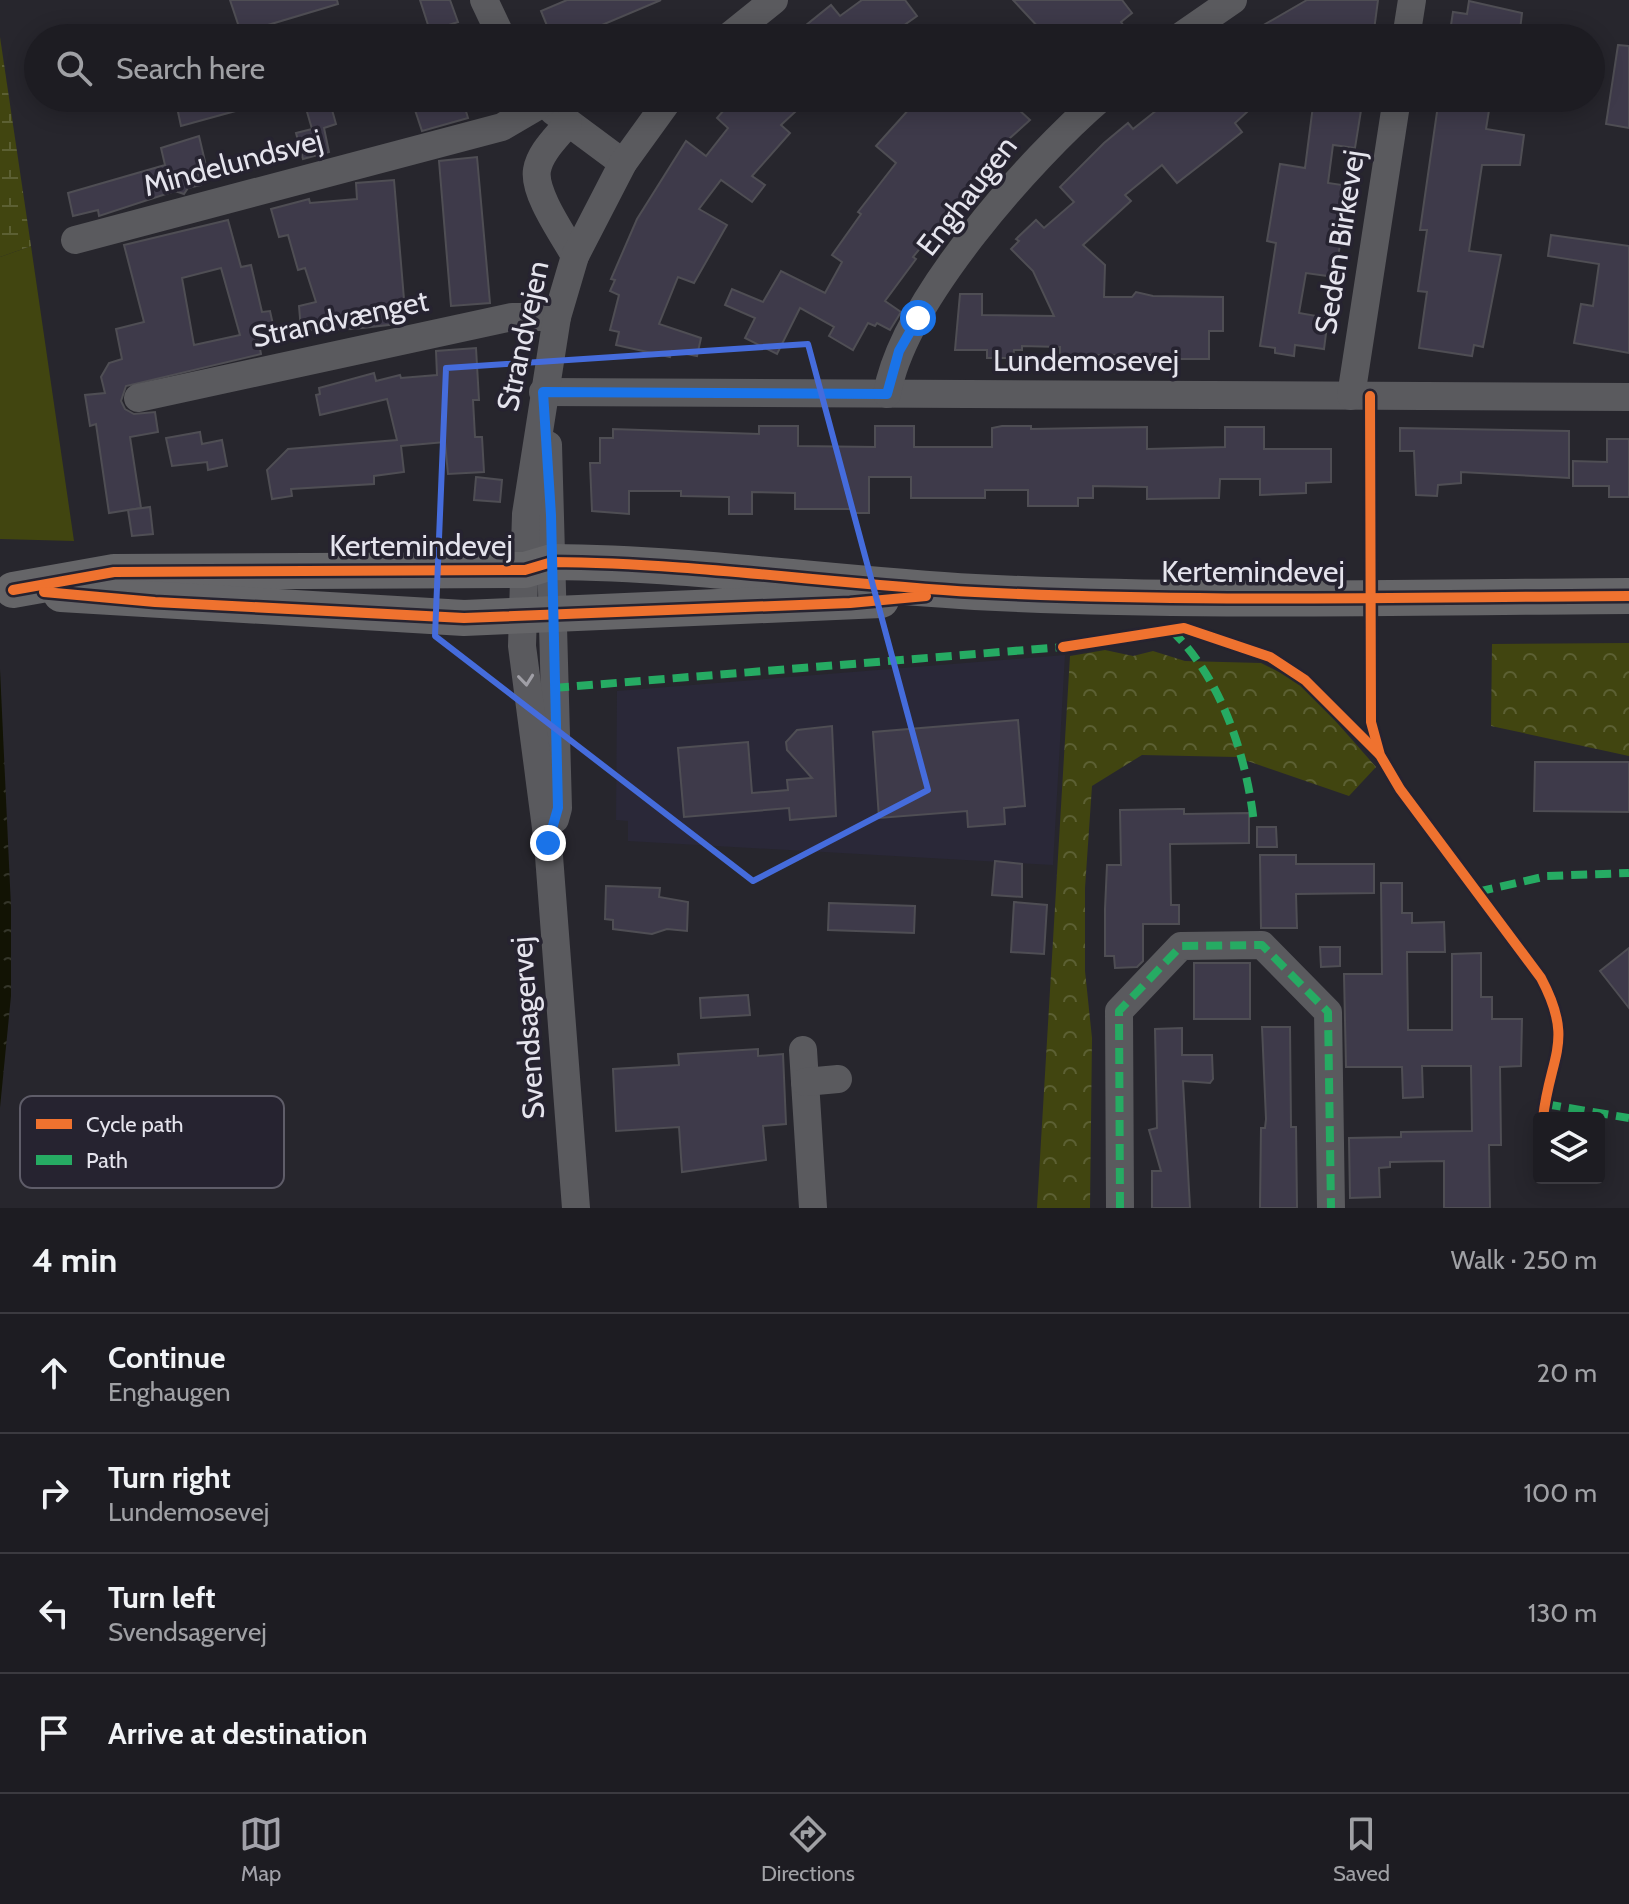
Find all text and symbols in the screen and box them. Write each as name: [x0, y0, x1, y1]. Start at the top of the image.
search box: [24, 24, 1605, 112]
icon: search: [52, 46, 96, 90]
text: Search here: [116, 50, 265, 87]
street label: Mindelundsvej: [139, 121, 327, 204]
street label: Enghaugen: [908, 129, 1025, 263]
street label: Seden Birkevej: [1307, 147, 1372, 337]
street label: Strandvejen: [489, 257, 556, 414]
street label: Strandvænget: [248, 282, 432, 355]
route start: [900, 300, 936, 336]
street label: Lundemosevej: [993, 342, 1179, 379]
street label: Kertemindevej: [329, 527, 513, 564]
street label: Kertemindevej: [1161, 553, 1345, 590]
one-way arrow: [517, 674, 534, 687]
route end: [530, 825, 566, 861]
street label: Svendsagervej: [503, 935, 552, 1121]
legend: [20, 1096, 284, 1188]
text: Cycle path: [86, 1111, 184, 1138]
map controls: [1533, 1112, 1605, 1184]
button: layers: [1533, 1112, 1605, 1184]
text: Path: [86, 1147, 128, 1174]
text: 4 min: [32, 1239, 117, 1281]
text: Walk · 250 m: [1451, 1244, 1597, 1276]
text: Continue: [108, 1339, 225, 1376]
icon: ahead: [32, 1351, 76, 1395]
text: 20 m: [1537, 1357, 1597, 1389]
text: Enghaugen: [108, 1376, 231, 1408]
text: Turn right: [108, 1459, 231, 1496]
icon: right: [32, 1471, 76, 1515]
text: 100 m: [1524, 1477, 1597, 1509]
text: Lundemosevej: [108, 1496, 269, 1528]
text: Turn left: [108, 1579, 216, 1616]
icon: left: [32, 1591, 76, 1635]
text: 130 m: [1528, 1597, 1597, 1629]
text: Svendsagervej: [108, 1616, 267, 1648]
icon: arrive: [32, 1711, 76, 1755]
text: Arrive at destination: [108, 1715, 368, 1752]
tab: Map: [239, 1812, 283, 1887]
tab: Directions: [761, 1812, 855, 1887]
tab: Saved: [1333, 1812, 1390, 1887]

